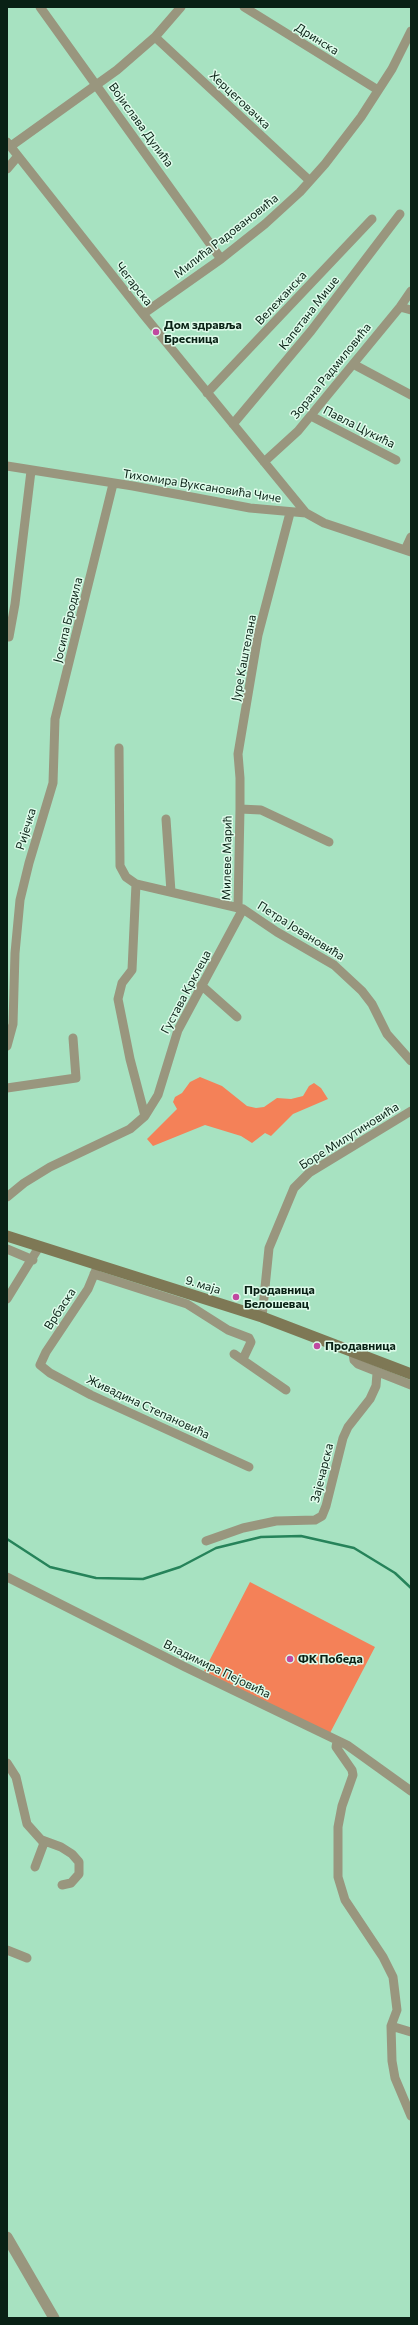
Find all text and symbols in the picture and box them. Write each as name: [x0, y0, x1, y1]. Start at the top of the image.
street label: Дринска: [293, 20, 341, 58]
street label: Херцеговачка: [206, 68, 274, 132]
street label: Војислава Дулића: [106, 80, 176, 170]
street label: Милића Радовановића: [171, 191, 281, 281]
street label: Чегарска: [112, 259, 156, 309]
street label: Вележанска: [252, 268, 310, 328]
street label: Капетана Мише: [276, 273, 342, 353]
place label: Дом здравља Бресница: [164, 318, 242, 346]
street label: Зорана Радмиловића: [288, 320, 374, 422]
marker: Дом здравља Бресница: [151, 327, 161, 337]
street label: Павла Цукића: [321, 403, 397, 451]
street label: Тихомира Вуксановића Чиче: [122, 466, 282, 506]
street label: Јосипа Бродила: [50, 576, 86, 664]
street label: Јуре Каштелана: [229, 614, 259, 702]
street label: Ријечка: [13, 806, 39, 852]
street label: Милеве Марић: [219, 815, 235, 901]
street label: Петра Јовановића: [255, 898, 347, 964]
street label: Густава Крклеца: [158, 948, 214, 1036]
street label: Боре Милутиновића: [297, 1100, 401, 1172]
street label: 9. маја: [184, 1273, 222, 1297]
place label: Продавница Белошевац: [244, 1283, 315, 1311]
street label: Врбаска: [41, 1285, 79, 1333]
marker: Продавница Белошевац: [231, 1292, 241, 1302]
place label: Продавница: [325, 1339, 396, 1353]
marker: Продавница: [312, 1341, 322, 1351]
street label: Живадина Степановића: [84, 1372, 212, 1442]
street label: Зајечарска: [308, 1442, 336, 1504]
street label: Владимира Пејовића: [161, 1637, 273, 1701]
place label: ФК Победа: [298, 1652, 363, 1666]
marker: ФК Победа: [285, 1654, 295, 1664]

